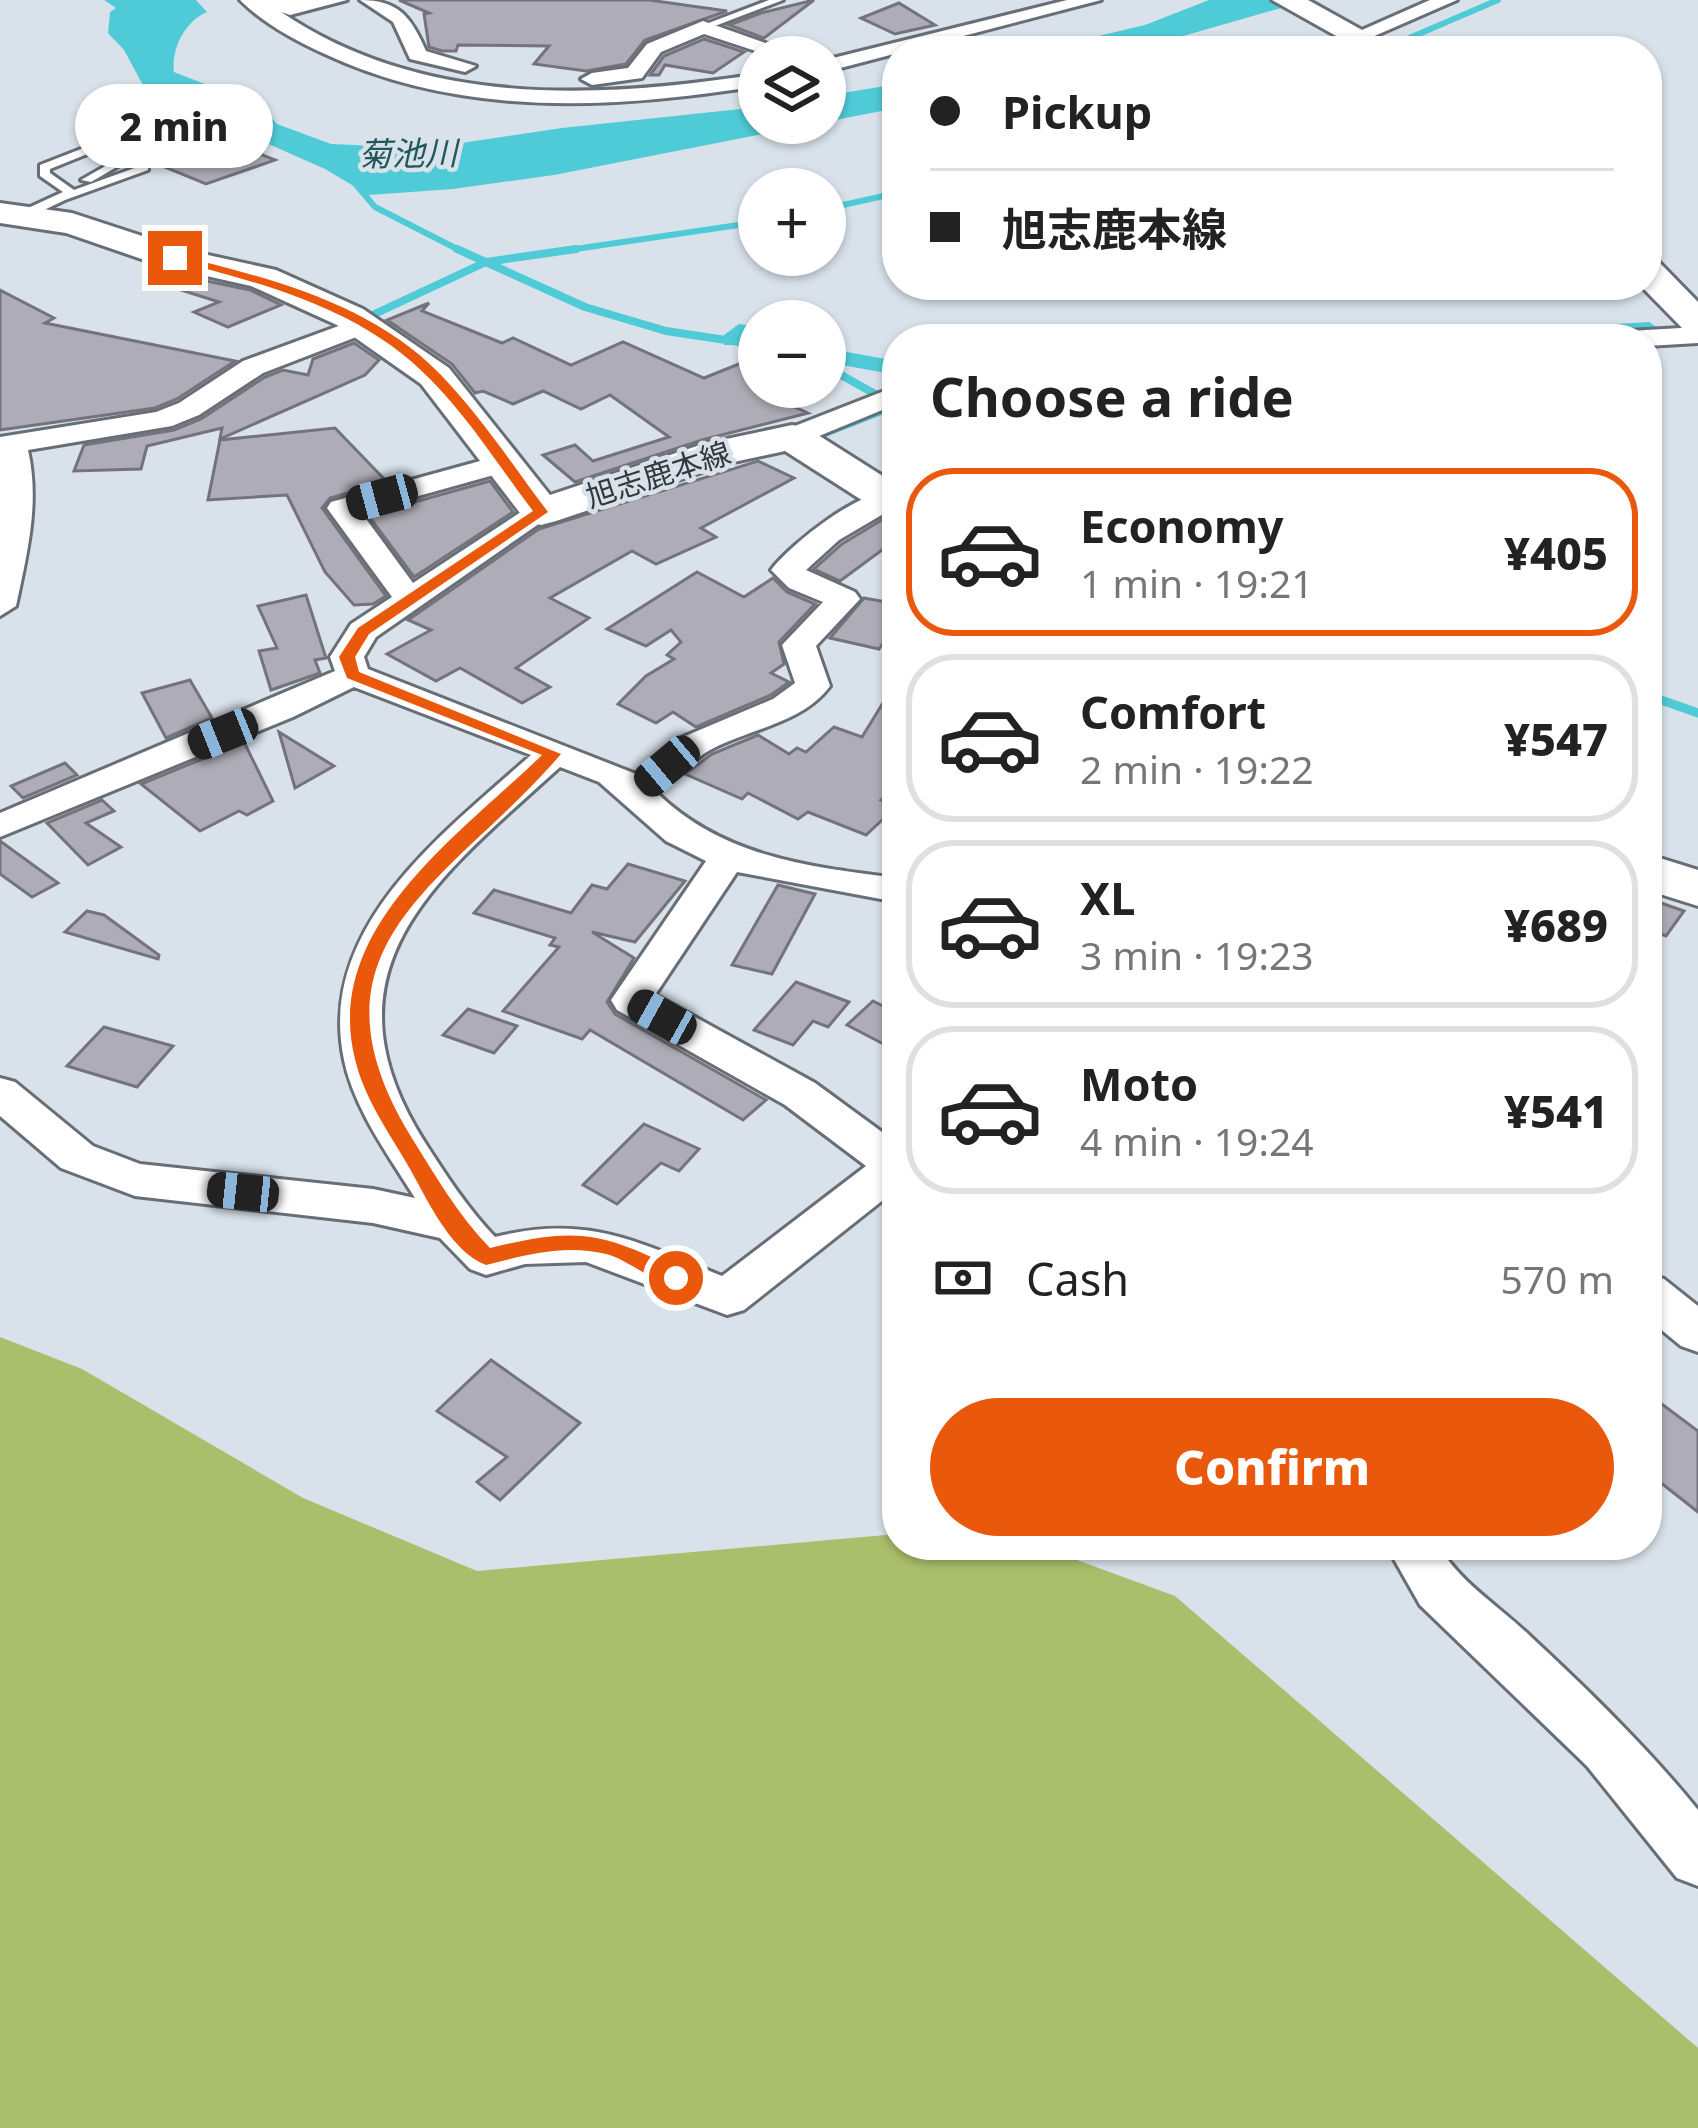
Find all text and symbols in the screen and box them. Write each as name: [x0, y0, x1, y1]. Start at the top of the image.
map controls: [738, 36, 846, 408]
button: layers: [738, 36, 846, 144]
text: Pickup: [1002, 81, 1152, 142]
callout: 2 min: [76, 84, 274, 168]
text: 2 min: [120, 99, 228, 152]
water label: 菊池川: [358, 130, 461, 176]
button: +: [738, 168, 846, 276]
text: 旭志鹿本線: [1002, 198, 1227, 259]
route end: [148, 231, 202, 285]
button: −: [738, 300, 846, 408]
text: Choose a ride: [930, 359, 1294, 433]
street label: 旭志鹿本線: [580, 431, 736, 517]
car: [343, 470, 421, 524]
text: Economy: [1080, 495, 1284, 556]
icon: car: [936, 498, 1044, 606]
text: ¥405: [1504, 522, 1608, 583]
text: 1 min · 19:21: [1080, 556, 1314, 609]
text: Comfort: [1080, 681, 1266, 742]
icon: car: [936, 684, 1044, 792]
car: [183, 704, 263, 764]
text: ¥547: [1504, 708, 1608, 769]
car: [628, 729, 706, 803]
text: 2 min · 19:22: [1080, 742, 1314, 795]
text: XL: [1080, 867, 1135, 928]
icon: car: [936, 870, 1044, 978]
text: ¥689: [1504, 894, 1608, 955]
text: 3 min · 19:23: [1080, 928, 1314, 981]
car: [622, 984, 702, 1050]
text: Moto: [1080, 1053, 1198, 1114]
icon: car: [936, 1056, 1044, 1164]
text: ¥541: [1504, 1080, 1608, 1141]
text: 4 min · 19:24: [1080, 1114, 1314, 1167]
car: [205, 1170, 281, 1214]
icon: cash: [930, 1245, 996, 1311]
text: Cash: [1026, 1248, 1129, 1309]
route start: [649, 1251, 703, 1305]
text: 570 m: [1500, 1252, 1614, 1305]
button: Confirm: [930, 1398, 1614, 1536]

